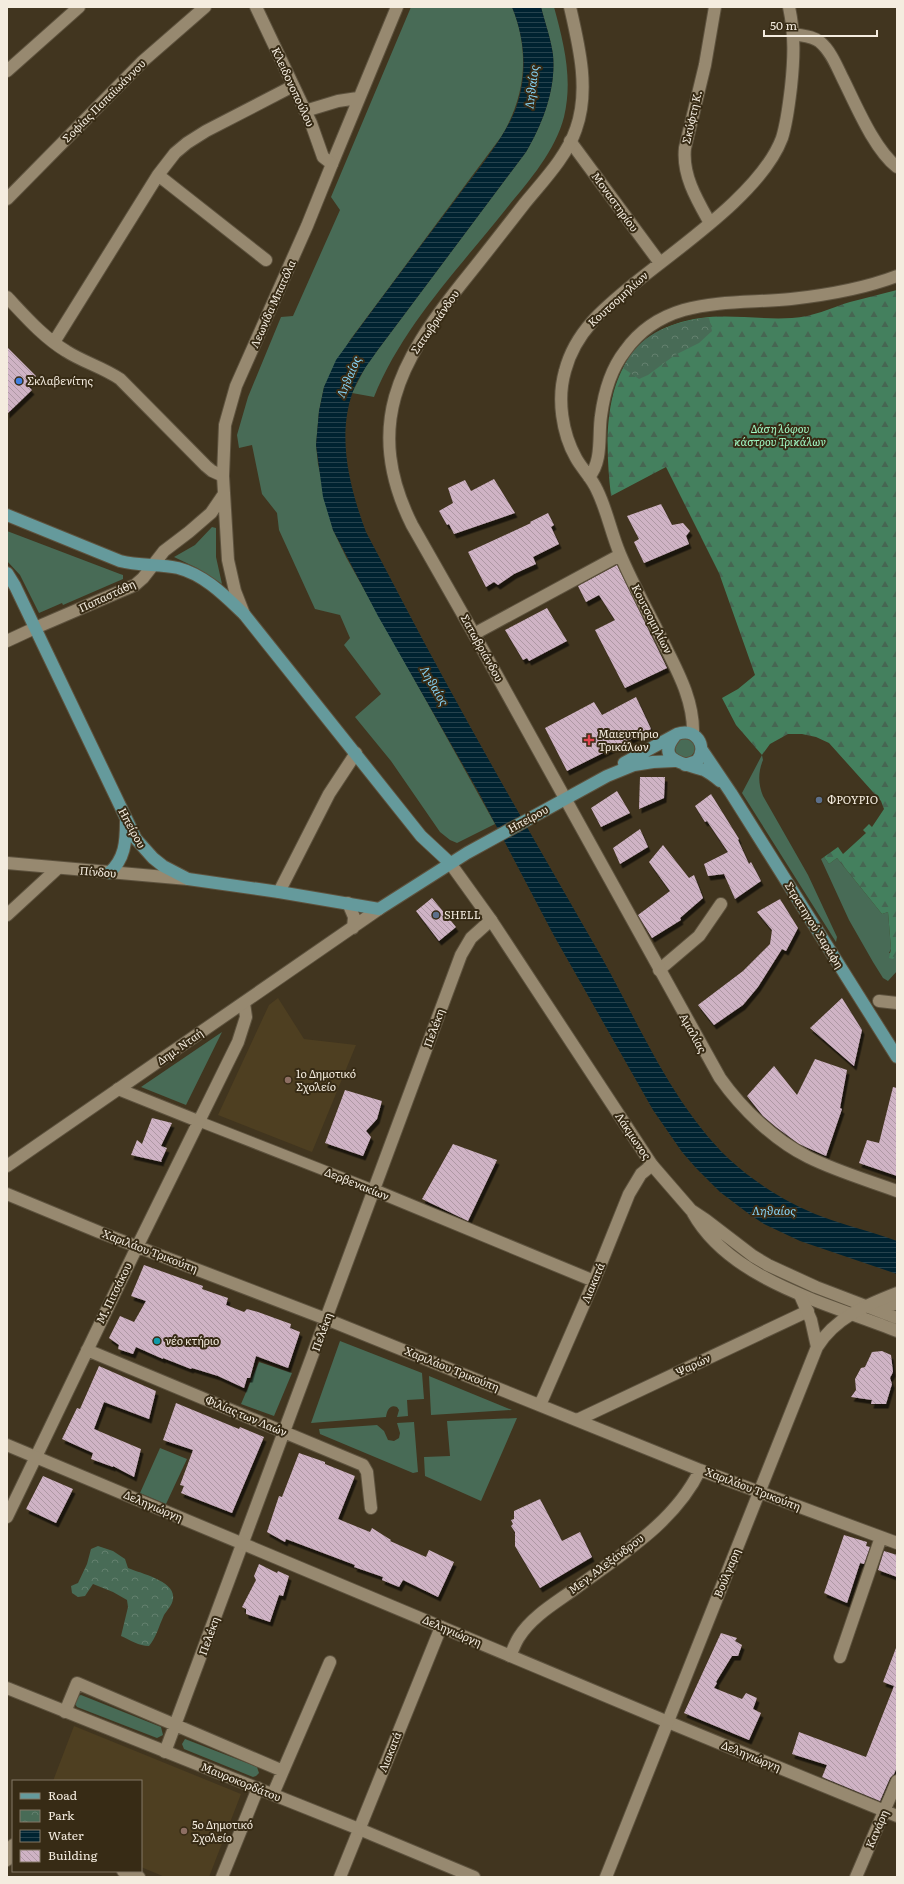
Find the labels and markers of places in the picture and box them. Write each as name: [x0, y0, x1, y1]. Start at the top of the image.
place label: Σκλαβενίτης: [27, 372, 93, 388]
marker: Σκλαβενίτης: [14, 376, 24, 386]
place label: Μαιευτήριο Τρικάλων: [598, 725, 659, 754]
marker: Μαιευτήριο Τρικάλων: [583, 734, 595, 746]
place label: ΦΡΟΥΡΙΟ: [827, 791, 878, 807]
marker: ΦΡΟΥΡΙΟ: [814, 795, 824, 805]
place label: SHELL: [444, 906, 481, 922]
marker: SHELL: [431, 910, 441, 920]
place label: 1ο Δημοτικό Σχολείο: [296, 1065, 356, 1094]
marker: 1ο Δημοτικό Σχολείο: [283, 1075, 293, 1085]
place label: νέο κτήριο: [165, 1332, 219, 1348]
marker: νέο κτήριο: [152, 1336, 162, 1346]
place label: 5ο Δημοτικό Σχολείο: [192, 1816, 253, 1845]
marker: 5ο Δημοτικό Σχολείο: [179, 1826, 189, 1836]

